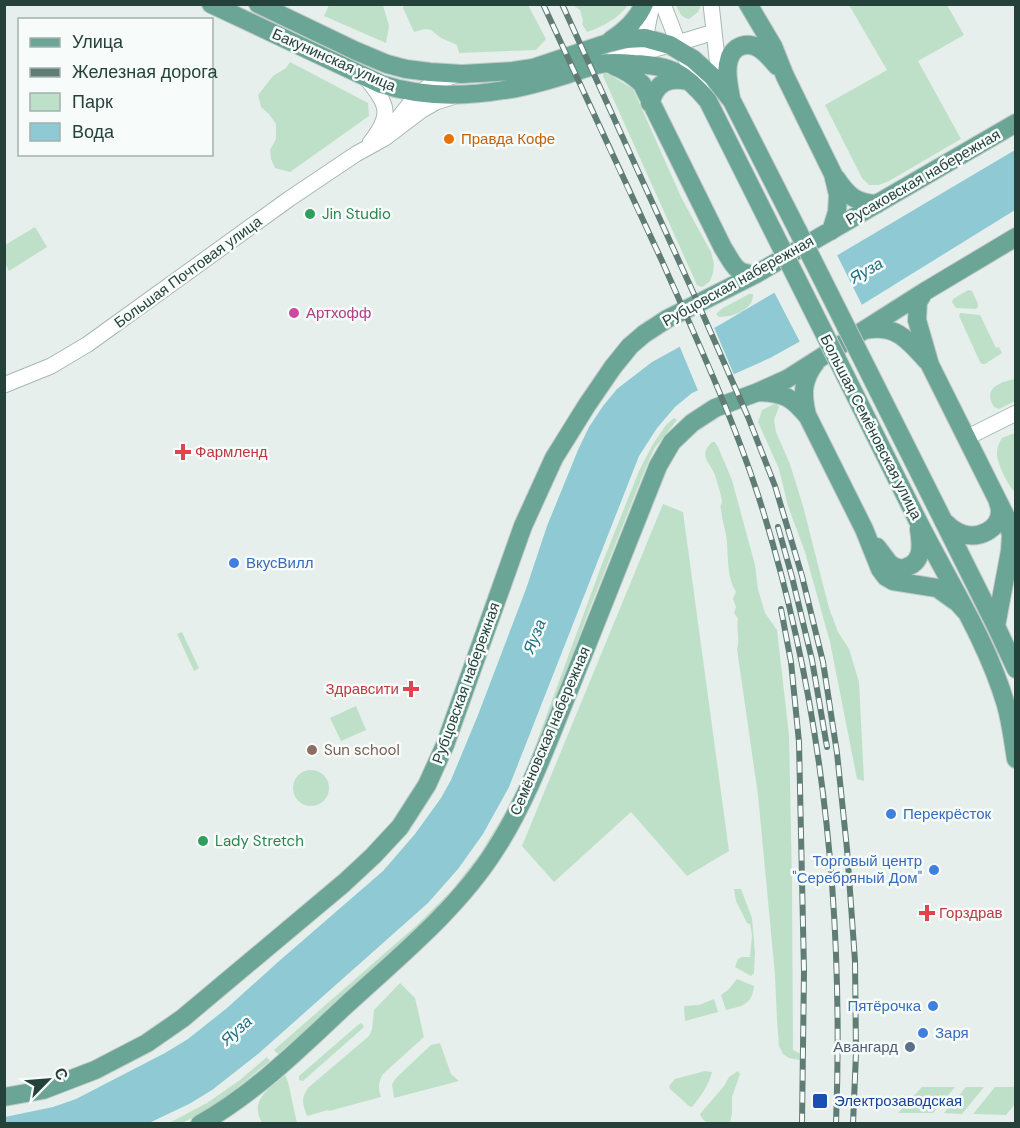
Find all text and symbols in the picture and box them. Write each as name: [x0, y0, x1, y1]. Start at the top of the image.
legend: [18, 18, 213, 156]
street label: Бакунинская улица: [269, 24, 400, 97]
text: Улица: [72, 30, 124, 54]
text: Железная дорога: [72, 60, 218, 84]
text: Парк: [72, 90, 113, 114]
text: Вода: [72, 120, 115, 144]
street label: Русаковская набережная: [842, 124, 1004, 230]
place label: Правда Кофе: [461, 129, 555, 149]
marker: Правда Кофе: [442, 132, 456, 146]
place label: Jin Studio: [322, 204, 391, 224]
marker: Jin Studio: [303, 207, 317, 221]
street label: Большая Почтовая улица: [110, 211, 266, 332]
street label: Рубцовская набережная: [659, 231, 817, 331]
water label: Яуза: [845, 253, 887, 289]
place label: Артхофф: [306, 303, 371, 323]
marker: Артхофф: [287, 306, 301, 320]
street label: Большая Семёновская улица: [815, 331, 927, 524]
place label: Фармленд: [195, 442, 268, 462]
marker: Фармленд: [176, 445, 190, 459]
place label: ВкусВилл: [246, 553, 313, 573]
marker: ВкусВилл: [227, 556, 241, 570]
street label: Рубцовская набережная: [427, 600, 505, 766]
water label: Яуза: [518, 616, 551, 657]
street label: Семёновская набережная: [505, 643, 595, 819]
place label: Здравсити: [326, 679, 399, 699]
marker: Здравсити: [404, 682, 418, 696]
place label: Sun school: [324, 740, 400, 760]
marker: Sun school: [305, 743, 319, 757]
place label: Перекрёсток: [903, 804, 992, 824]
marker: Перекрёсток: [884, 807, 898, 821]
place label: Lady Stretch: [215, 831, 304, 851]
marker: Lady Stretch: [196, 834, 210, 848]
place label: Торговый центр "Серебряный Дом": [792, 851, 922, 888]
marker: Торговый центр "Серебряный Дом": [927, 863, 941, 877]
place label: Горздрав: [939, 903, 1003, 923]
marker: Горздрав: [920, 906, 934, 920]
place label: Пятёрочка: [847, 996, 922, 1016]
marker: Пятёрочка: [926, 999, 940, 1013]
water label: Яуза: [216, 1011, 256, 1051]
place label: Заря: [935, 1023, 969, 1043]
marker: Заря: [916, 1026, 930, 1040]
place label: Авангард: [833, 1037, 898, 1057]
marker: Авангард: [903, 1040, 917, 1054]
north arrow: [18, 1050, 78, 1110]
text: С: [49, 1064, 73, 1084]
place label: Электрозаводская: [834, 1091, 962, 1111]
marker: Электрозаводская: [811, 1092, 829, 1110]

